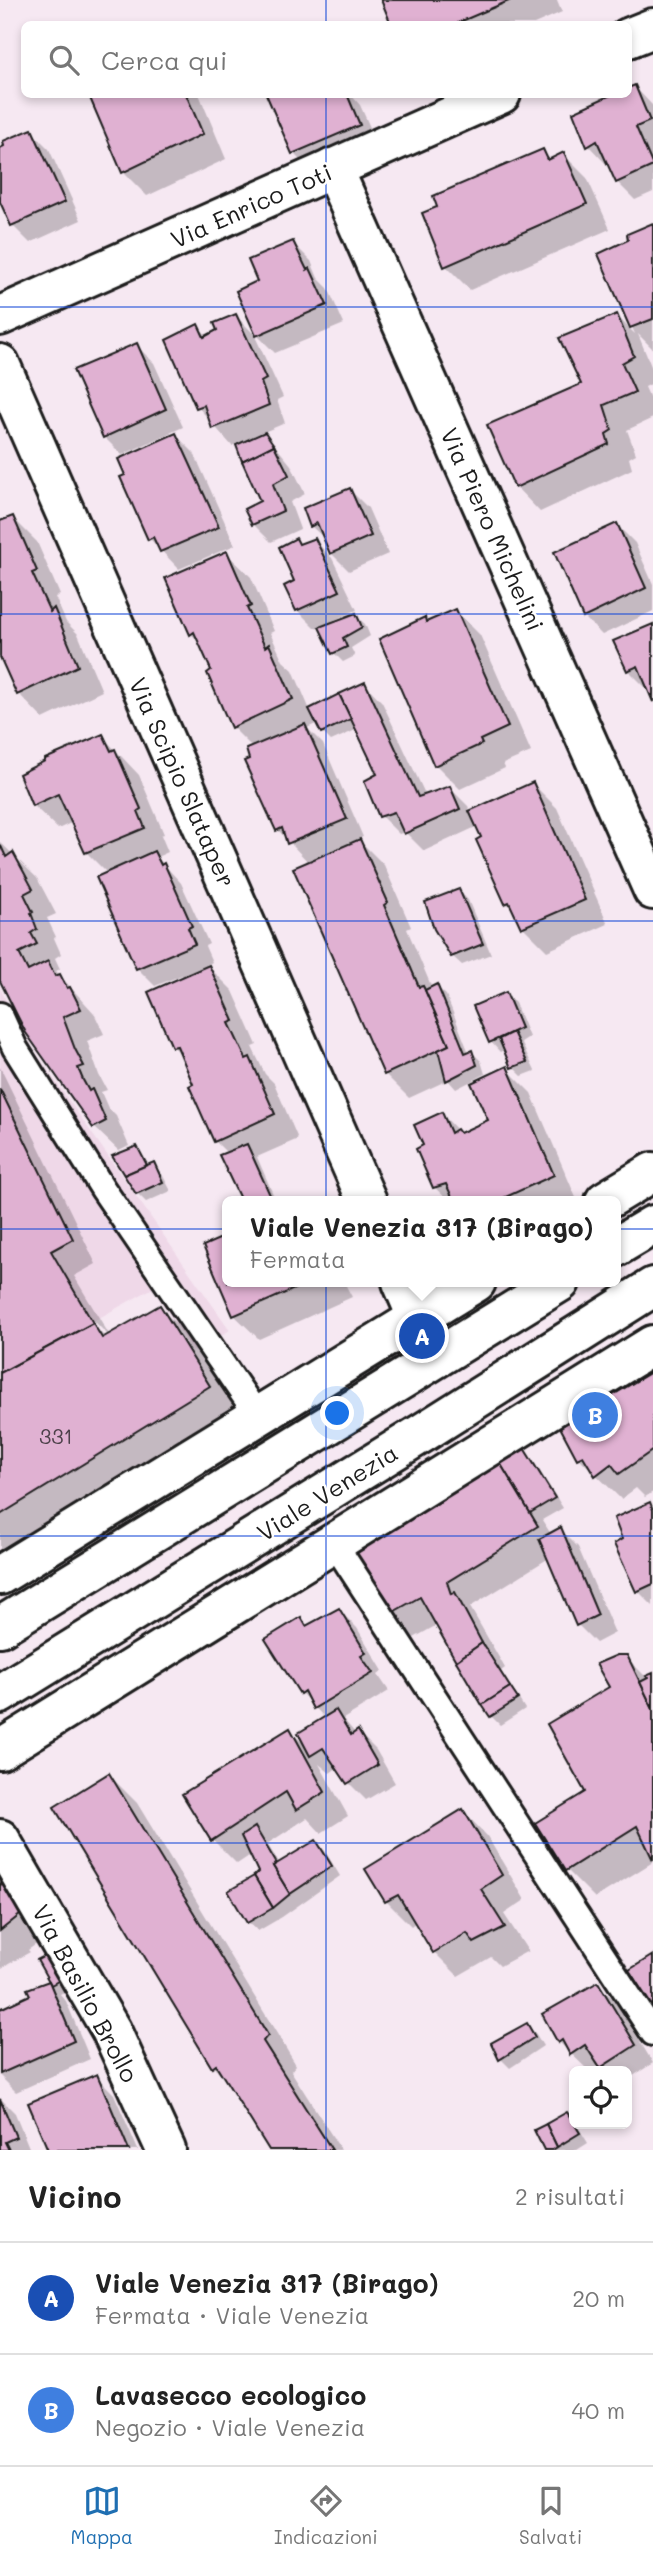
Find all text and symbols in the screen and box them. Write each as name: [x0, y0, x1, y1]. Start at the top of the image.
search box: [21, 21, 632, 98]
icon: search: [45, 41, 83, 79]
text: Cerca qui: [101, 43, 227, 77]
street label: Via Enrico Toti: [165, 156, 337, 254]
street label: Via Piero Michelini: [434, 423, 552, 635]
street label: Via Scipio Slataper: [123, 672, 243, 892]
popup: [222, 1196, 621, 1287]
text: Viale Venezia 317 (Birago): [250, 1210, 593, 1244]
text: Fermata: [250, 1244, 346, 1274]
pin: A: [399, 1310, 445, 1362]
pin: B: [572, 1389, 618, 1441]
your location: [320, 1396, 354, 1430]
house number: 331: [39, 1422, 73, 1449]
street label: Viale Venezia: [251, 1436, 403, 1548]
street label: Via Basilio Brollo: [26, 1899, 146, 2087]
map controls: [569, 2066, 632, 2129]
button: locate: [569, 2066, 632, 2129]
text: Vicino: [28, 2176, 122, 2216]
text: 2 risultati: [515, 2181, 625, 2211]
text: Viale Venezia 317 (Birago): [95, 2266, 438, 2300]
text: A: [43, 2283, 59, 2313]
text: 20 m: [572, 2283, 625, 2313]
text: Fermata · Viale Venezia: [95, 2300, 369, 2330]
text: Lavasecco ecologico: [95, 2378, 366, 2412]
text: B: [43, 2395, 59, 2425]
text: 40 m: [572, 2395, 625, 2425]
text: Negozio · Viale Venezia: [95, 2412, 365, 2442]
tab: Mappa: [71, 2482, 133, 2549]
tab: Indicazioni: [274, 2482, 378, 2549]
tab: Salvati: [519, 2482, 582, 2549]

